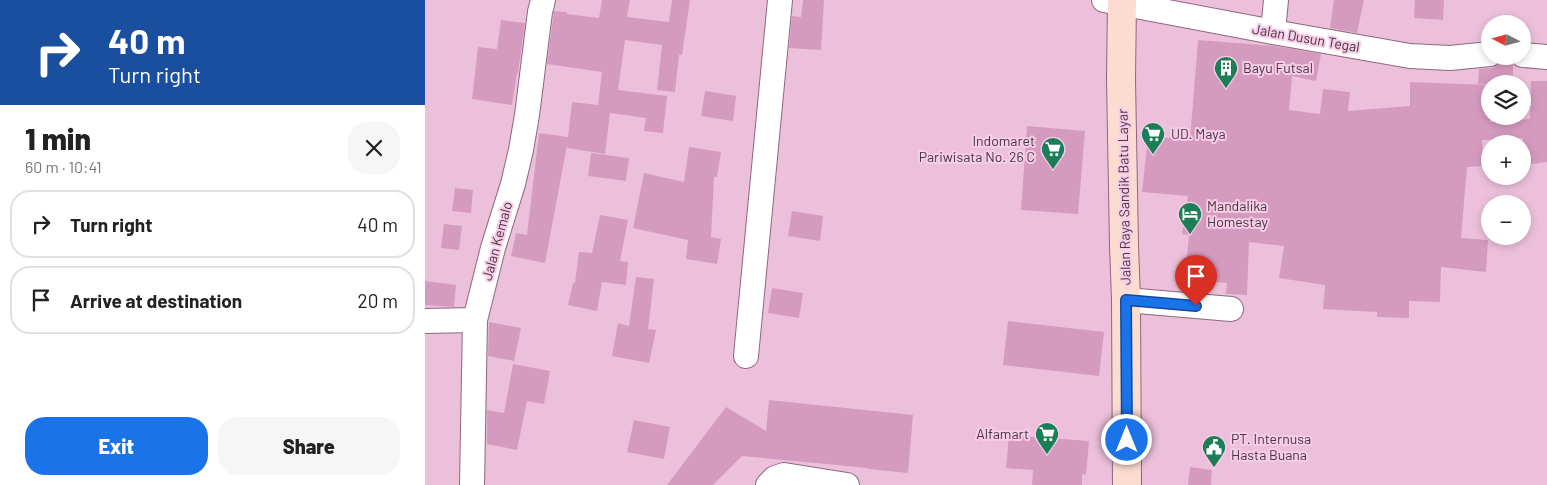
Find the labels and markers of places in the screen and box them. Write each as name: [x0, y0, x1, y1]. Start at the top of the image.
building icon: Bayu Futsal: [1213, 55, 1239, 89]
place label: Bayu Futsal: [1243, 59, 1313, 76]
supermarket icon: UD. Maya: [1140, 121, 1166, 155]
place label: UD. Maya: [1171, 125, 1226, 142]
place label: Indomaret Pariwisata No. 26 C: [919, 132, 1035, 165]
supermarket icon: Indomaret Pariwisata No. 26 C: [1040, 136, 1066, 170]
place label: Mandalika Homestay: [1207, 197, 1268, 230]
hotel icon: Mandalika Homestay: [1177, 201, 1203, 235]
pin: [1175, 255, 1217, 306]
supermarket icon: Alfamart: [1034, 421, 1060, 455]
place label: Alfamart: [976, 425, 1029, 442]
place label: PT. Internusa Hasta Buana: [1231, 430, 1311, 463]
public building icon: PT. Internusa Hasta Buana: [1201, 434, 1227, 468]

